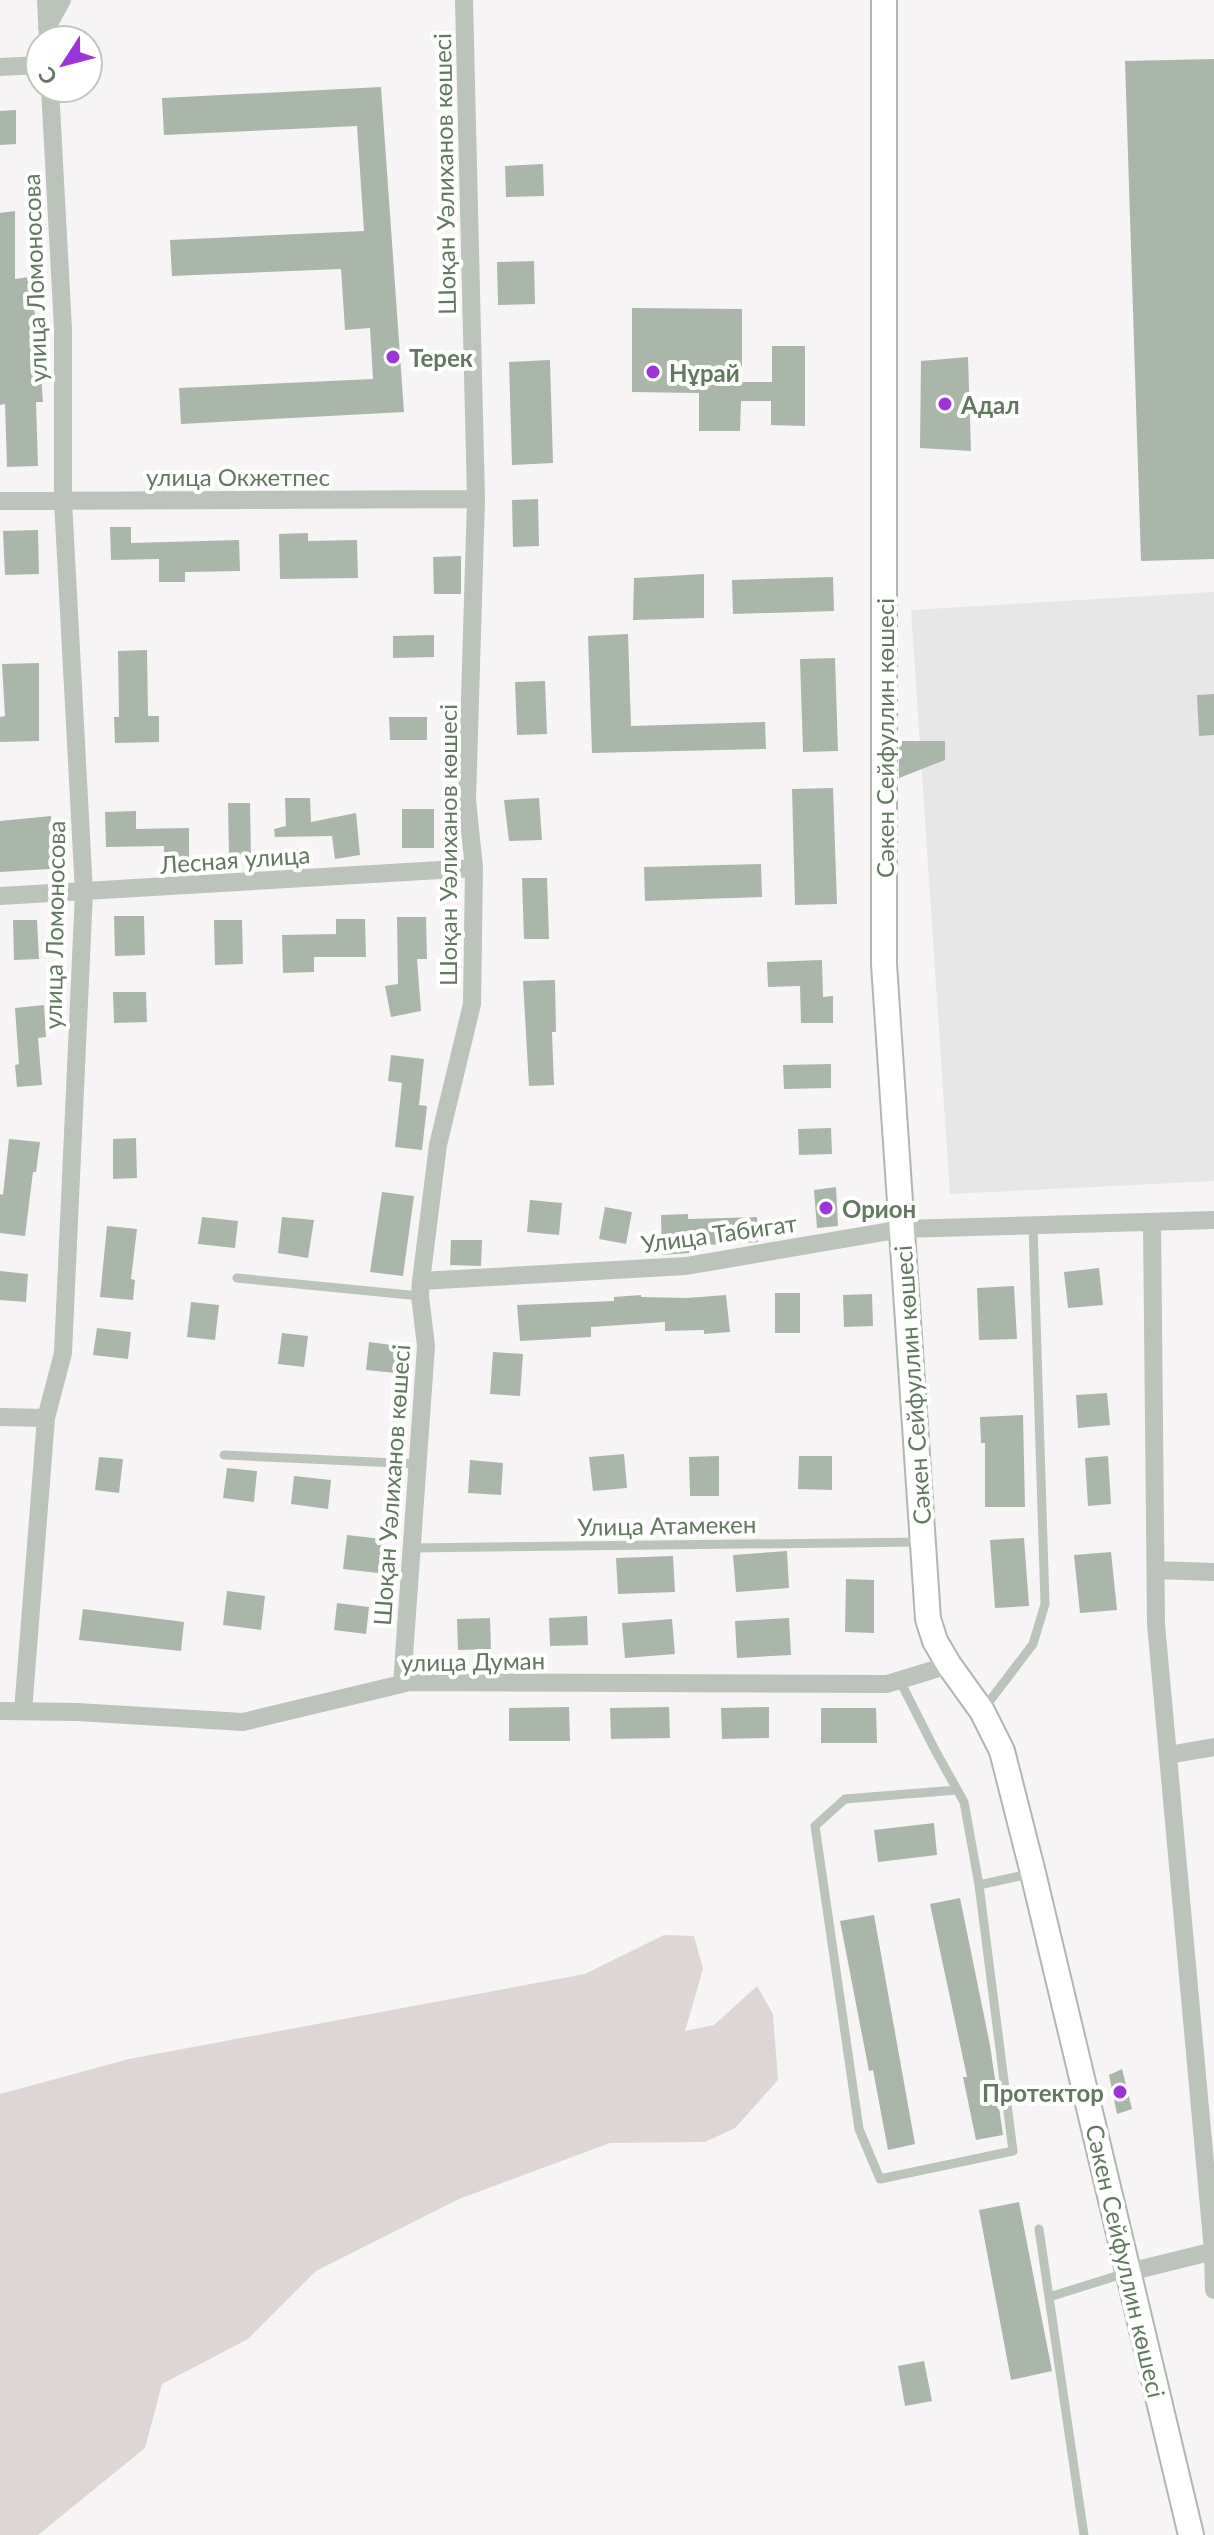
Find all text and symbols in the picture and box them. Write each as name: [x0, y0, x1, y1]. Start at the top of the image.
north arrow: [24, 24, 104, 104]
street label: Шоқан Уәлиханов көшесі: [427, 33, 461, 315]
text: С: [32, 62, 63, 90]
street label: улица Ломоносова: [16, 173, 52, 383]
place label: Терек: [409, 343, 473, 372]
marker: Терек: [384, 348, 402, 366]
place label: Нұрай: [669, 358, 740, 387]
marker: Нұрай: [644, 363, 662, 381]
place label: Адал: [960, 390, 1020, 419]
marker: Адал: [936, 395, 954, 413]
street label: улица Окжетпес: [146, 462, 330, 491]
street label: Сәкен Сейфуллин көшесі: [870, 598, 899, 878]
street label: Шоқан Уәлиханов көшесі: [433, 704, 462, 986]
street label: улица Ломоносова: [38, 820, 70, 1030]
street label: Лесная улица: [158, 839, 311, 879]
place label: Орион: [842, 1194, 916, 1223]
marker: Орион: [817, 1199, 835, 1217]
street label: Улица Табигат: [639, 1208, 799, 1258]
street label: Сәкен Сейфуллин көшесі: [888, 1244, 936, 1526]
street label: Шоқан Уәлиханов көшесі: [367, 1343, 415, 1627]
street label: Улица Атамекен: [577, 1509, 757, 1541]
street label: улица Думан: [401, 1645, 545, 1677]
place label: Протектор: [982, 2078, 1104, 2107]
marker: Протектор: [1111, 2083, 1129, 2101]
street label: Сәкен Сейфуллин көшесі: [1080, 2121, 1172, 2401]

